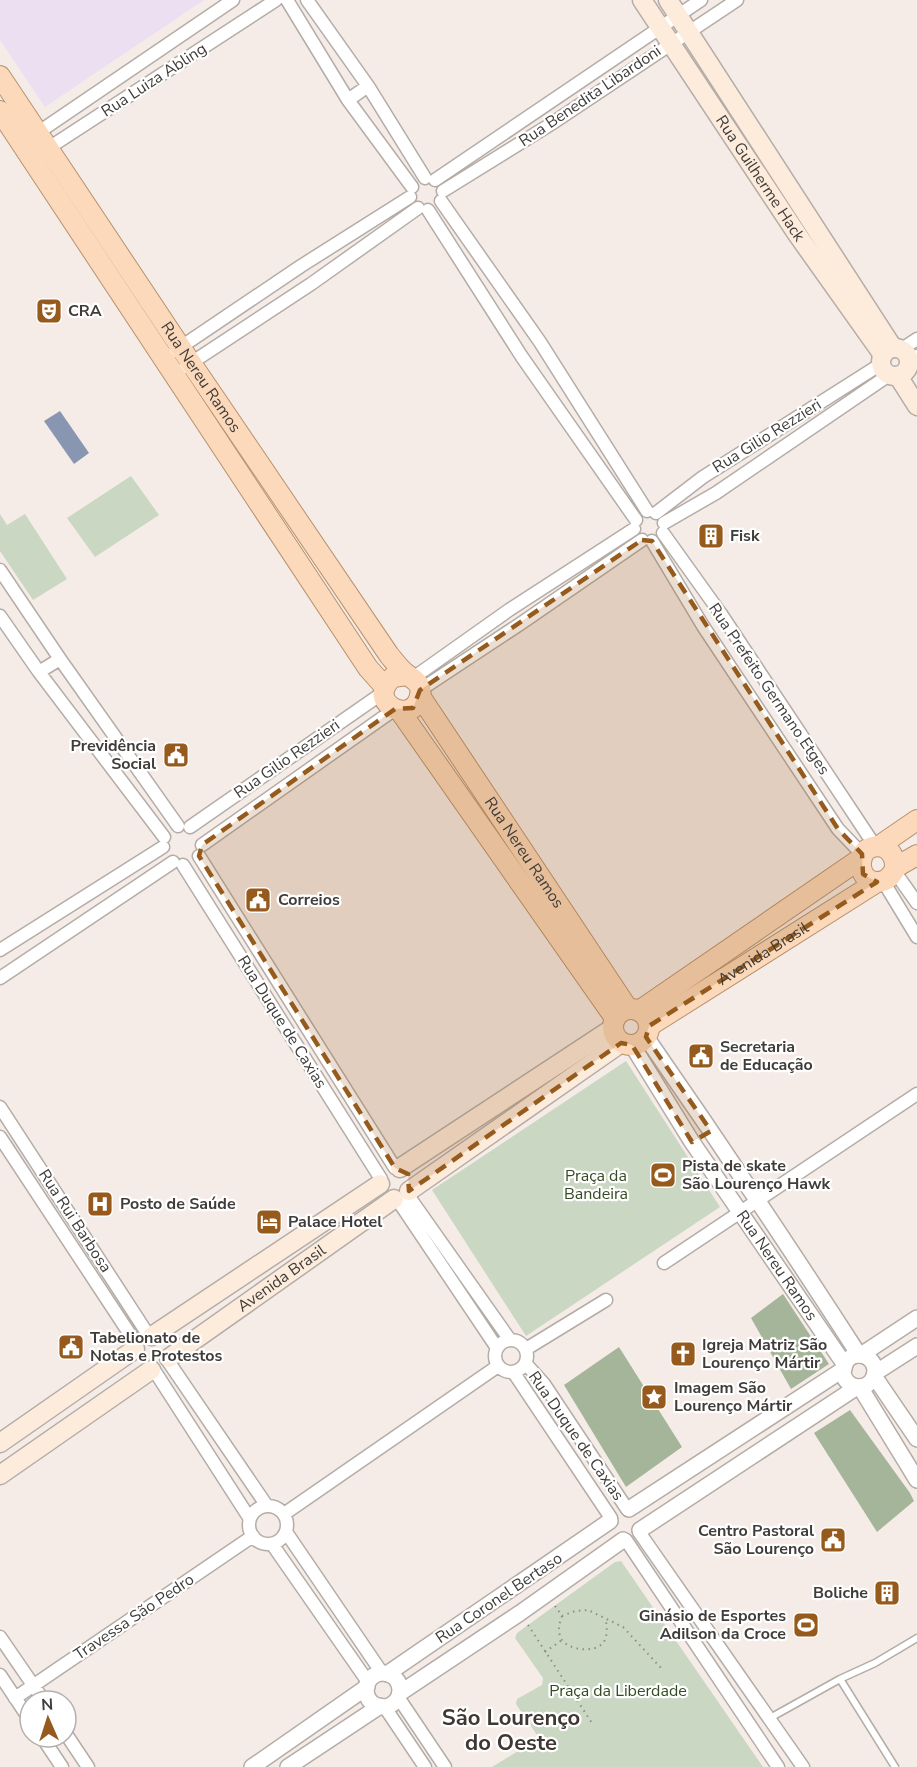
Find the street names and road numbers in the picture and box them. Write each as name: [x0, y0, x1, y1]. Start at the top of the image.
street label: Rua Luiza Abling: [97, 38, 211, 122]
street label: Rua Benedita Libardoni: [515, 40, 665, 152]
street label: Rua Guilherme Hack: [710, 111, 811, 247]
street label: Rua Nereu Ramos: [156, 317, 246, 437]
street label: Rua Gilio Rezzieri: [708, 394, 826, 478]
street label: Rua Prefeito Germano Etges: [703, 599, 835, 779]
street label: Rua Gilio Rezzieri: [230, 714, 344, 804]
street label: Rua Nereu Ramos: [479, 793, 569, 913]
street label: Avenida Brasil: [713, 917, 813, 991]
street label: Rua Duque de Caxias: [232, 951, 332, 1093]
street label: Rua Rui Barbosa: [33, 1165, 117, 1277]
street label: Rua Nereu Ramos: [731, 1206, 823, 1325]
street label: Avenida Brasil: [233, 1239, 331, 1317]
street label: Rua Duque de Caxias: [523, 1367, 629, 1505]
street label: Rua Coronel Bertaso: [431, 1547, 567, 1649]
street label: Travessa São Pedro: [70, 1569, 198, 1665]

